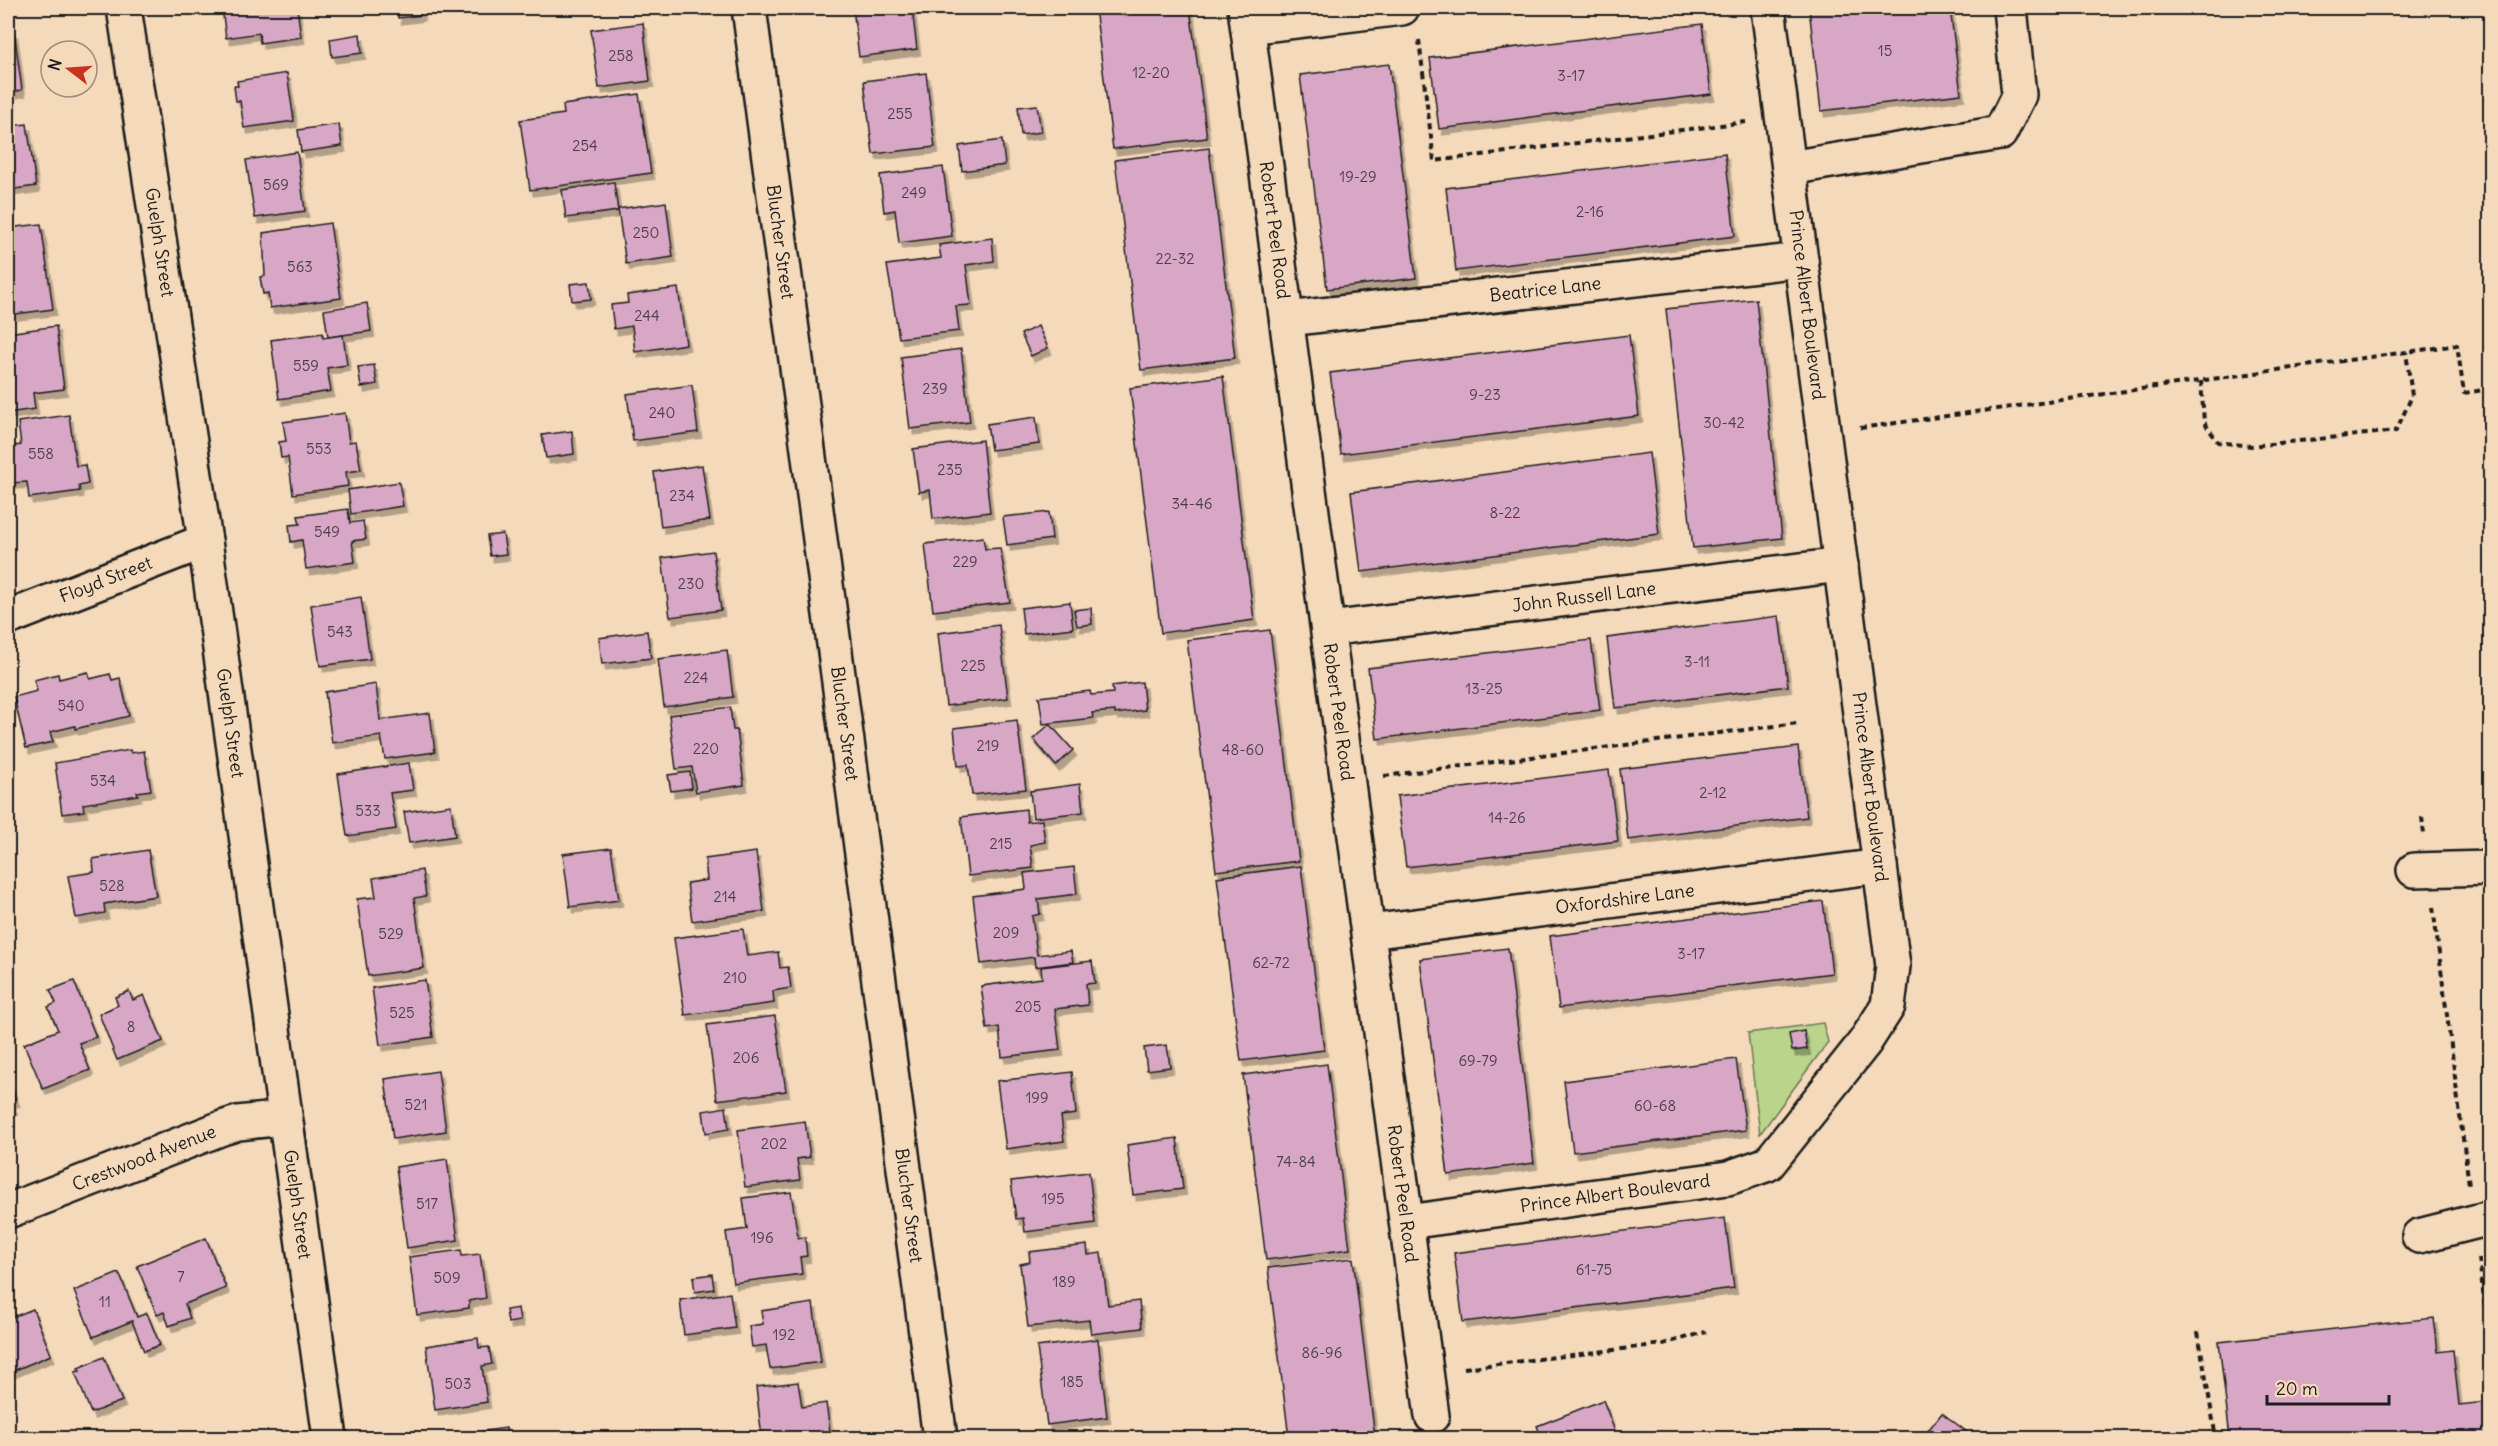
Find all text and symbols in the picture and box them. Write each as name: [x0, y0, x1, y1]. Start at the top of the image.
north arrow: [39, 39, 99, 99]
house number: 15: [1878, 41, 1892, 60]
house number: 258: [608, 46, 634, 65]
text: N: [43, 56, 66, 73]
house number: 12-20: [1132, 63, 1170, 82]
house number: 3-17: [1557, 66, 1585, 85]
house number: 255: [887, 104, 913, 123]
house number: 254: [572, 136, 598, 155]
street label: Robert Peel Road: [1254, 160, 1296, 301]
house number: 19-29: [1339, 167, 1377, 186]
house number: 569: [263, 175, 289, 194]
street label: Blucher Street: [762, 183, 800, 301]
house number: 249: [901, 183, 927, 202]
street label: Guelph Street: [140, 186, 180, 298]
house number: 2-16: [1576, 202, 1604, 221]
street label: Prince Albert Boulevard: [1784, 209, 1831, 402]
house number: 250: [633, 223, 659, 242]
house number: 22-32: [1156, 249, 1194, 268]
house number: 563: [287, 257, 313, 276]
street label: Beatrice Lane: [1488, 271, 1602, 307]
house number: 244: [634, 306, 660, 325]
house number: 559: [293, 356, 319, 375]
house number: 239: [922, 379, 948, 398]
house number: 9-23: [1469, 385, 1501, 404]
house number: 240: [649, 403, 675, 422]
house number: 30-42: [1703, 413, 1745, 432]
house number: 553: [306, 439, 332, 458]
house number: 558: [28, 444, 54, 463]
house number: 235: [937, 460, 963, 479]
house number: 234: [669, 486, 695, 505]
house number: 34-46: [1172, 494, 1212, 513]
house number: 8-22: [1489, 503, 1521, 522]
house number: 549: [314, 522, 340, 541]
street label: Floyd Street: [56, 551, 155, 608]
house number: 229: [952, 552, 978, 571]
house number: 230: [678, 574, 704, 593]
street label: John Russell Lane: [1511, 576, 1657, 617]
house number: 543: [327, 622, 353, 641]
street label: Robert Peel Road: [1318, 641, 1360, 783]
house number: 3-11: [1684, 652, 1710, 671]
house number: 225: [960, 656, 986, 675]
street label: Blucher Street: [826, 665, 864, 782]
street label: Guelph Street: [212, 667, 250, 779]
house number: 224: [684, 668, 709, 687]
house number: 13-25: [1465, 679, 1503, 698]
street label: Prince Albert Boulevard: [1847, 691, 1894, 884]
house number: 540: [57, 696, 85, 715]
house number: 219: [977, 736, 999, 755]
house number: 220: [693, 739, 719, 758]
house number: 48-60: [1222, 740, 1264, 759]
house number: 534: [90, 771, 116, 790]
house number: 2-12: [1699, 783, 1727, 802]
house number: 533: [355, 801, 381, 820]
house number: 14-26: [1488, 808, 1526, 827]
house number: 215: [990, 834, 1012, 853]
house number: 528: [99, 876, 125, 895]
street label: Oxfordshire Lane: [1554, 878, 1696, 919]
house number: 214: [714, 887, 737, 906]
house number: 209: [993, 923, 1019, 942]
house number: 529: [378, 924, 404, 943]
house number: 3-17: [1677, 944, 1705, 963]
house number: 62-72: [1252, 953, 1290, 972]
house number: 210: [723, 968, 747, 987]
house number: 205: [1015, 997, 1041, 1016]
house number: 525: [389, 1003, 415, 1022]
house number: 8: [127, 1017, 135, 1036]
house number: 206: [733, 1048, 759, 1067]
house number: 69-79: [1458, 1051, 1498, 1070]
house number: 199: [1025, 1088, 1049, 1107]
house number: 521: [405, 1095, 427, 1114]
house number: 60-68: [1634, 1096, 1676, 1115]
street label: Crestwood Avenue: [69, 1119, 219, 1196]
street label: Robert Peel Road: [1382, 1123, 1424, 1264]
house number: 202: [761, 1134, 787, 1153]
street label: Blucher Street: [890, 1147, 928, 1264]
street label: Guelph Street: [279, 1148, 317, 1261]
house number: 74-84: [1276, 1152, 1316, 1171]
street label: Prince Albert Boulevard: [1519, 1169, 1712, 1217]
house number: 195: [1041, 1189, 1065, 1208]
house number: 517: [416, 1194, 438, 1213]
house number: 196: [750, 1228, 774, 1247]
house number: 61-75: [1576, 1260, 1612, 1279]
house number: 7: [177, 1267, 185, 1286]
house number: 509: [433, 1268, 461, 1287]
house number: 189: [1052, 1272, 1076, 1291]
house number: 11: [99, 1292, 111, 1311]
house number: 192: [773, 1325, 795, 1344]
house number: 86-96: [1302, 1343, 1342, 1362]
scale bar: [2267, 1368, 2388, 1406]
house number: 185: [1060, 1372, 1084, 1391]
house number: 503: [444, 1374, 472, 1393]
text: 20 m: [2276, 1377, 2318, 1400]

